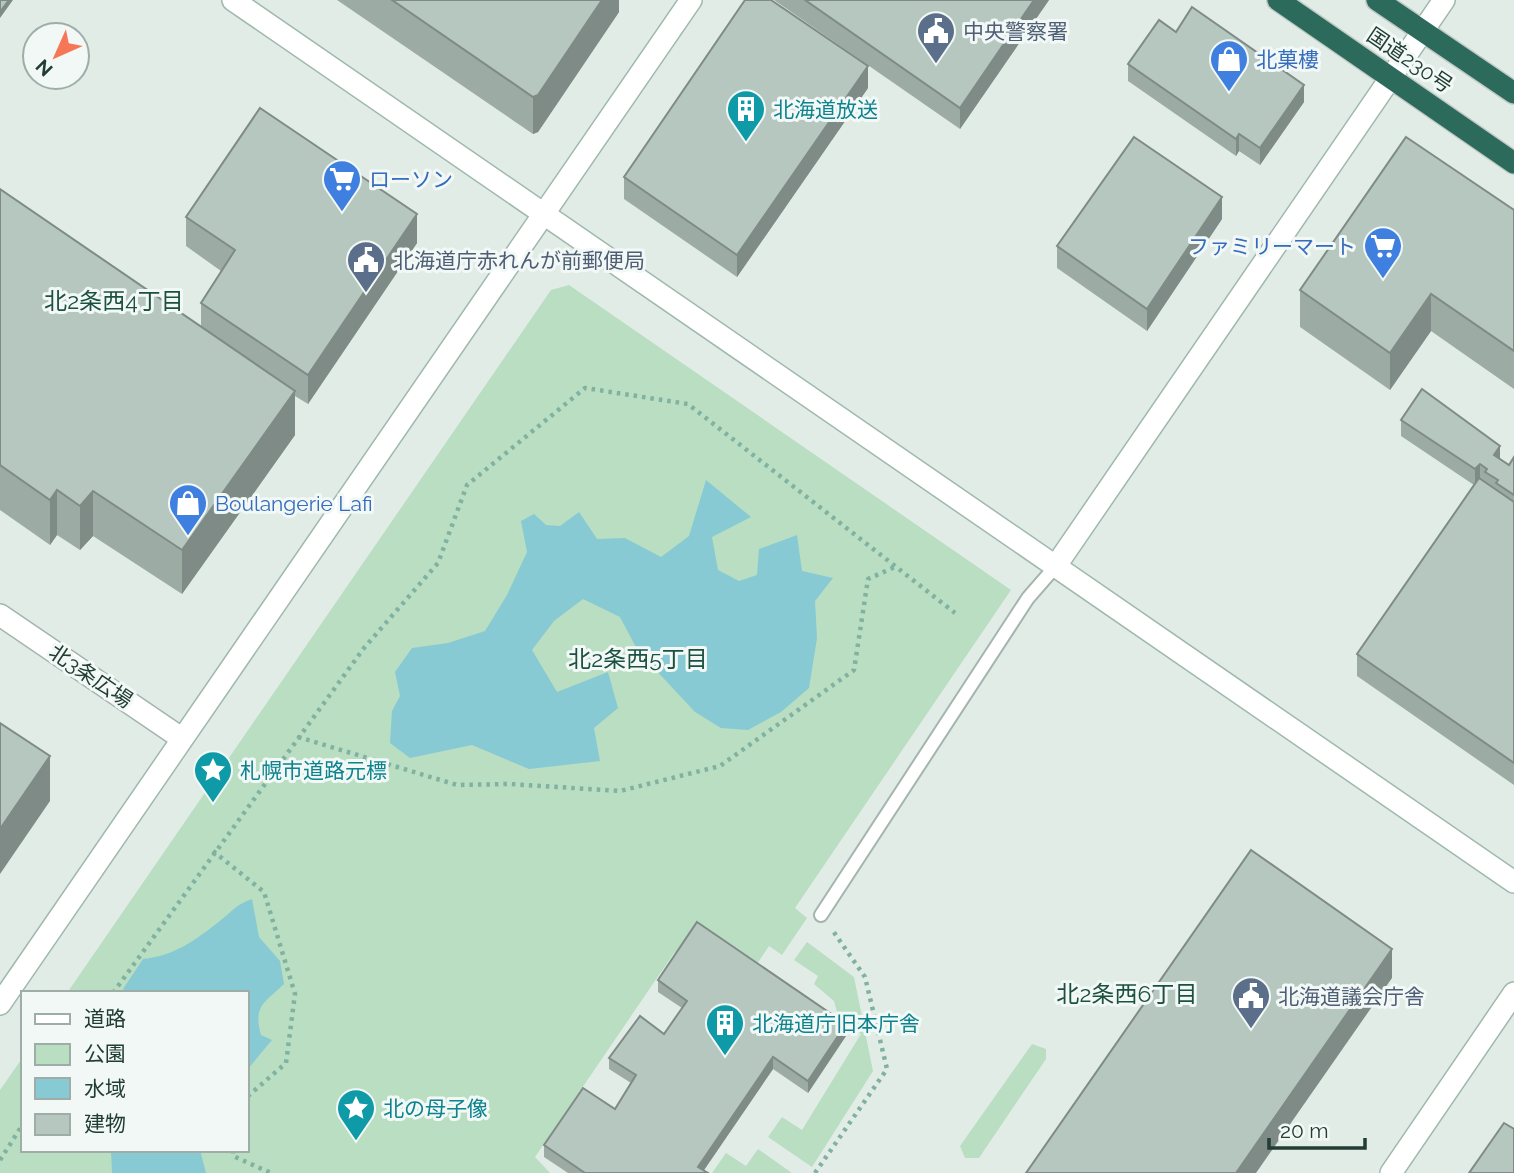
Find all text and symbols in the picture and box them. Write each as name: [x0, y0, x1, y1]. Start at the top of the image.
public building icon: 中央警察署: [915, 10, 957, 65]
place label: 中央警察署: [963, 19, 1068, 44]
north arrow: [21, 21, 91, 91]
street label: 国道230号: [1362, 22, 1458, 98]
shop icon: 北菓樓: [1208, 38, 1250, 93]
place label: 北菓樓: [1256, 47, 1319, 72]
text: N: [31, 55, 57, 81]
building icon: 北海道放送: [725, 88, 767, 143]
place label: 北海道放送: [773, 97, 878, 122]
supermarket icon: ローソン: [321, 158, 363, 213]
place label: ローソン: [369, 167, 453, 192]
supermarket icon: ファミリーマート: [1362, 225, 1404, 280]
place label: ファミリーマート: [1188, 234, 1356, 259]
public building icon: 北海道庁赤れんが前郵便局: [345, 239, 387, 294]
place label: 北海道庁赤れんが前郵便局: [393, 248, 645, 273]
district label: 北2条西4丁目: [44, 287, 184, 314]
shop icon: Boulangerie Lafi: [167, 482, 209, 537]
place label: Boulangerie Lafi: [215, 491, 372, 516]
street label: 北3条広場: [45, 639, 137, 713]
district label: 北2条西5丁目: [568, 645, 708, 672]
place icon: 札幌市道路元標: [192, 749, 234, 804]
place label: 札幌市道路元標: [240, 758, 387, 783]
public building icon: 北海道議会庁舎: [1230, 975, 1272, 1030]
district label: 北2条西6丁目: [1057, 980, 1197, 1007]
place label: 北海道議会庁舎: [1278, 984, 1425, 1009]
legend: [21, 991, 248, 1152]
building icon: 北海道庁旧本庁舎: [704, 1002, 746, 1057]
text: 道路: [84, 1006, 126, 1031]
place label: 北海道庁旧本庁舎: [752, 1011, 920, 1036]
text: 公園: [84, 1041, 126, 1066]
text: 水域: [84, 1076, 126, 1101]
place icon: 北の母子像: [335, 1087, 377, 1142]
place label: 北の母子像: [383, 1096, 488, 1121]
scale bar: [1269, 1106, 1365, 1150]
text: 建物: [84, 1111, 126, 1136]
text: 20 m: [1280, 1118, 1328, 1143]

